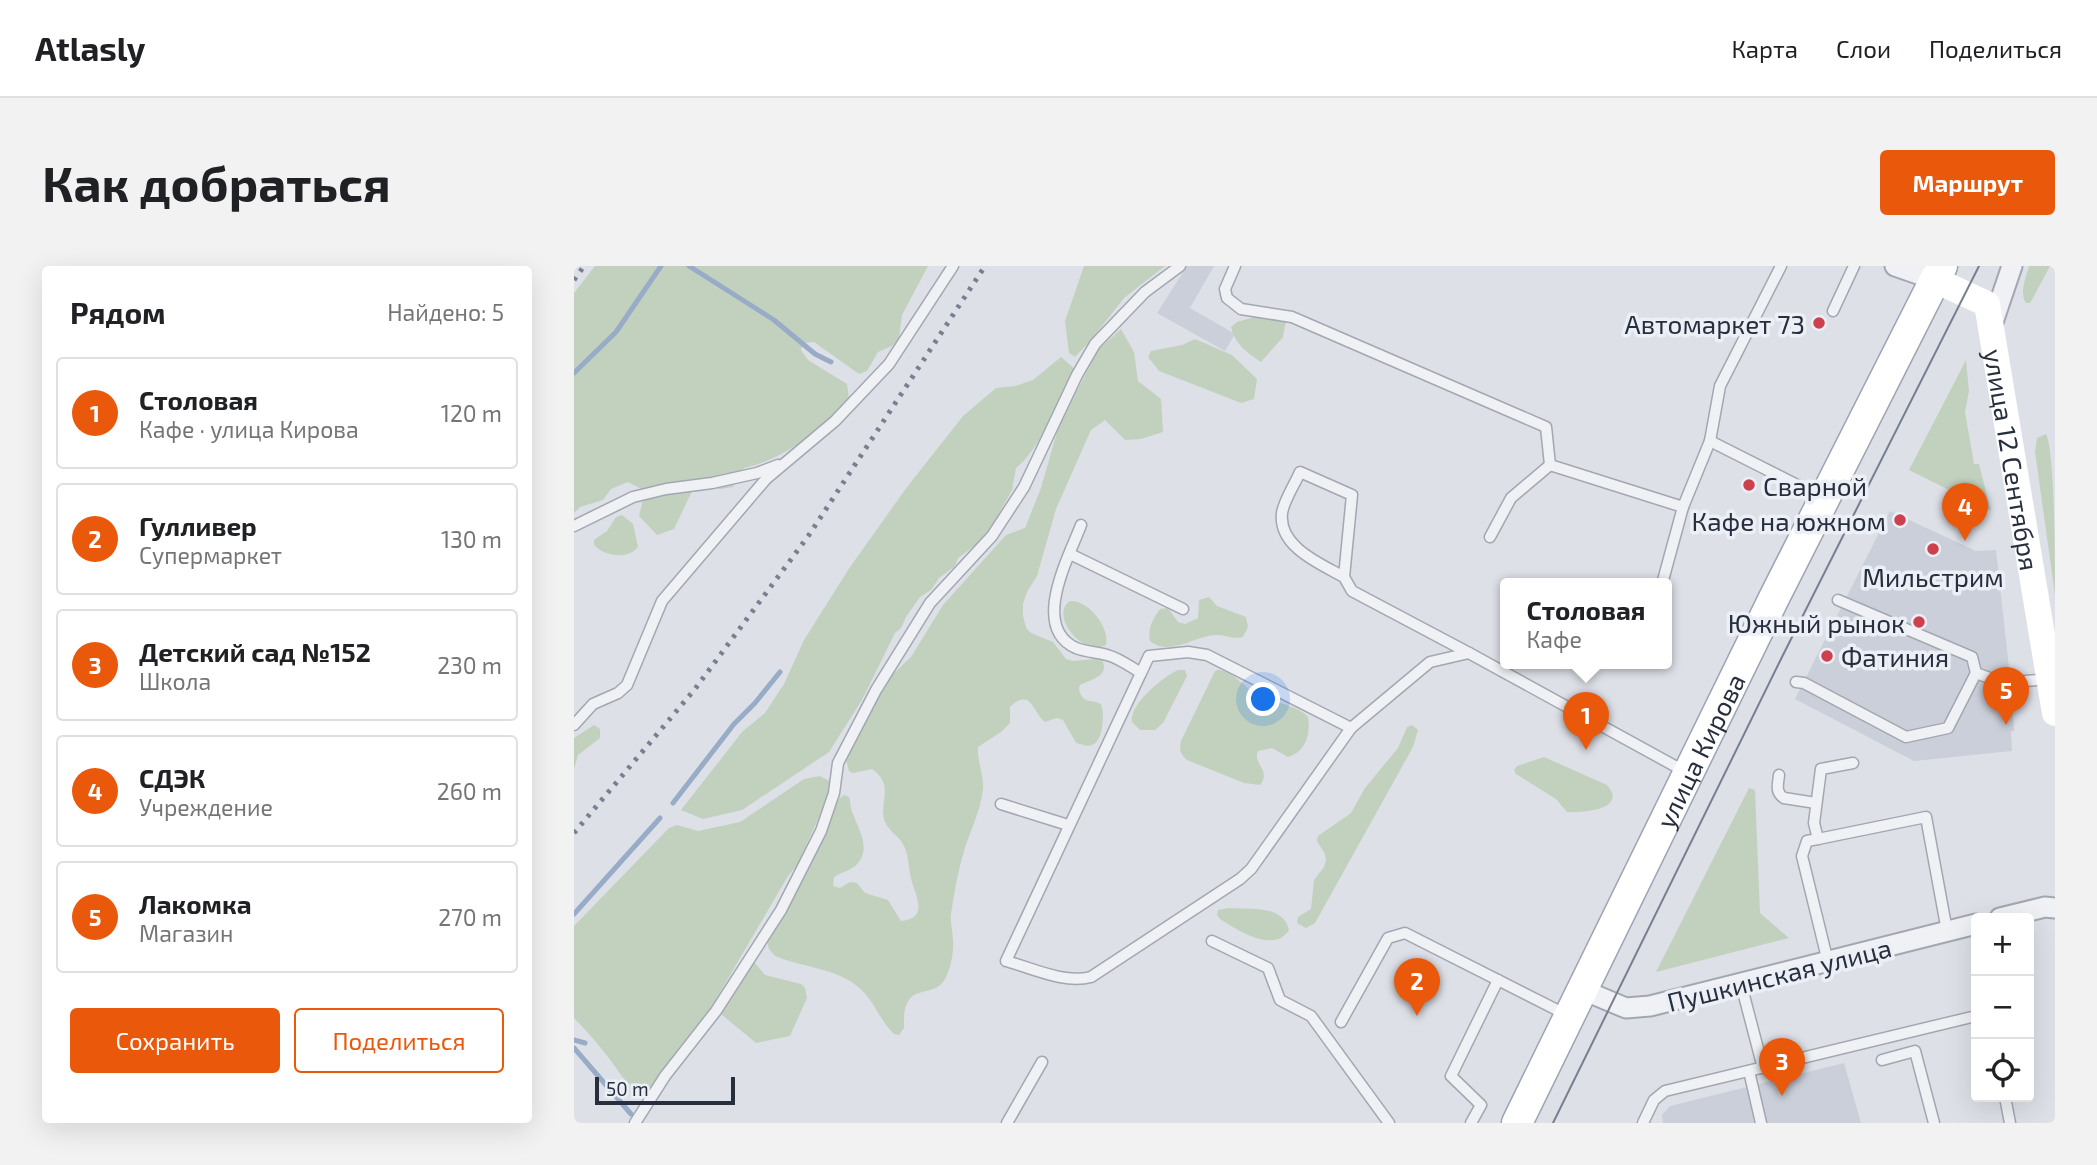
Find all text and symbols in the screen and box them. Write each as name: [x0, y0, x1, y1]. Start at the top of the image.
text: Atlasly: [35, 28, 145, 68]
text: Карта: [1731, 34, 1798, 63]
text: Слои: [1836, 34, 1891, 63]
text: Поделиться: [1929, 34, 2062, 63]
button: Маршрут: [1880, 150, 2055, 215]
text: Как добраться: [42, 153, 391, 212]
text: Рядом: [70, 294, 166, 330]
text: Найдено: 5: [387, 298, 504, 326]
place label: Автомаркет 73: [1625, 308, 1805, 339]
marker: Автомаркет 73: [1811, 315, 1827, 331]
street label: улица 12 Сентября: [1978, 346, 2047, 573]
text: Столовая: [139, 384, 258, 415]
text: 1: [90, 399, 100, 427]
text: 120 m: [441, 399, 502, 427]
text: Кафе · улица Кирова: [139, 415, 359, 443]
place label: Сварной: [1763, 470, 1867, 501]
marker: Сварной: [1741, 477, 1757, 493]
pin: 4: [1942, 483, 1988, 541]
place label: Кафе на южном: [1692, 505, 1886, 536]
text: Гулливер: [139, 510, 257, 541]
marker: Кафе на южном: [1892, 512, 1908, 528]
text: 2: [88, 525, 102, 553]
text: 130 m: [441, 525, 502, 553]
text: Супермаркет: [139, 541, 282, 569]
marker: Мильстрим: [1925, 541, 1941, 557]
place label: Мильстрим: [1862, 561, 2004, 592]
popup: [1500, 578, 1672, 669]
text: Столовая: [1526, 594, 1646, 625]
place label: Южный рынок: [1728, 607, 1905, 638]
marker: Южный рынок: [1911, 614, 1927, 630]
text: Кафе: [1526, 625, 1582, 653]
text: Детский сад №152: [139, 636, 371, 667]
place label: Фатиния: [1841, 641, 1949, 672]
marker: Фатиния: [1819, 648, 1835, 664]
text: 3: [88, 651, 102, 679]
text: 230 m: [437, 651, 502, 679]
text: Школа: [139, 667, 211, 695]
pin: 5: [1983, 667, 2029, 725]
street label: улица Кирова: [1649, 668, 1750, 833]
your location: [1246, 682, 1280, 716]
pin: 1: [1563, 692, 1609, 750]
text: СДЭК: [139, 762, 206, 793]
text: 4: [88, 777, 102, 805]
text: 260 m: [437, 777, 502, 805]
text: Учреждение: [139, 793, 273, 821]
text: Лакомка: [139, 888, 252, 919]
text: 5: [89, 903, 101, 931]
text: 270 m: [438, 903, 502, 931]
map controls: [1971, 913, 2034, 1102]
button: +: [1971, 913, 2034, 976]
text: Магазин: [139, 919, 233, 947]
street label: Пушкинская улица: [1664, 931, 1895, 1018]
pin: 2: [1394, 958, 1440, 1016]
button: −: [1971, 976, 2034, 1039]
button: Сохранить: [70, 1008, 280, 1073]
button: Поделиться: [294, 1008, 504, 1073]
pin: 3: [1759, 1038, 1805, 1096]
button: locate: [1971, 1039, 2034, 1102]
scale bar: [595, 1074, 735, 1106]
text: 50 m: [606, 1077, 649, 1100]

